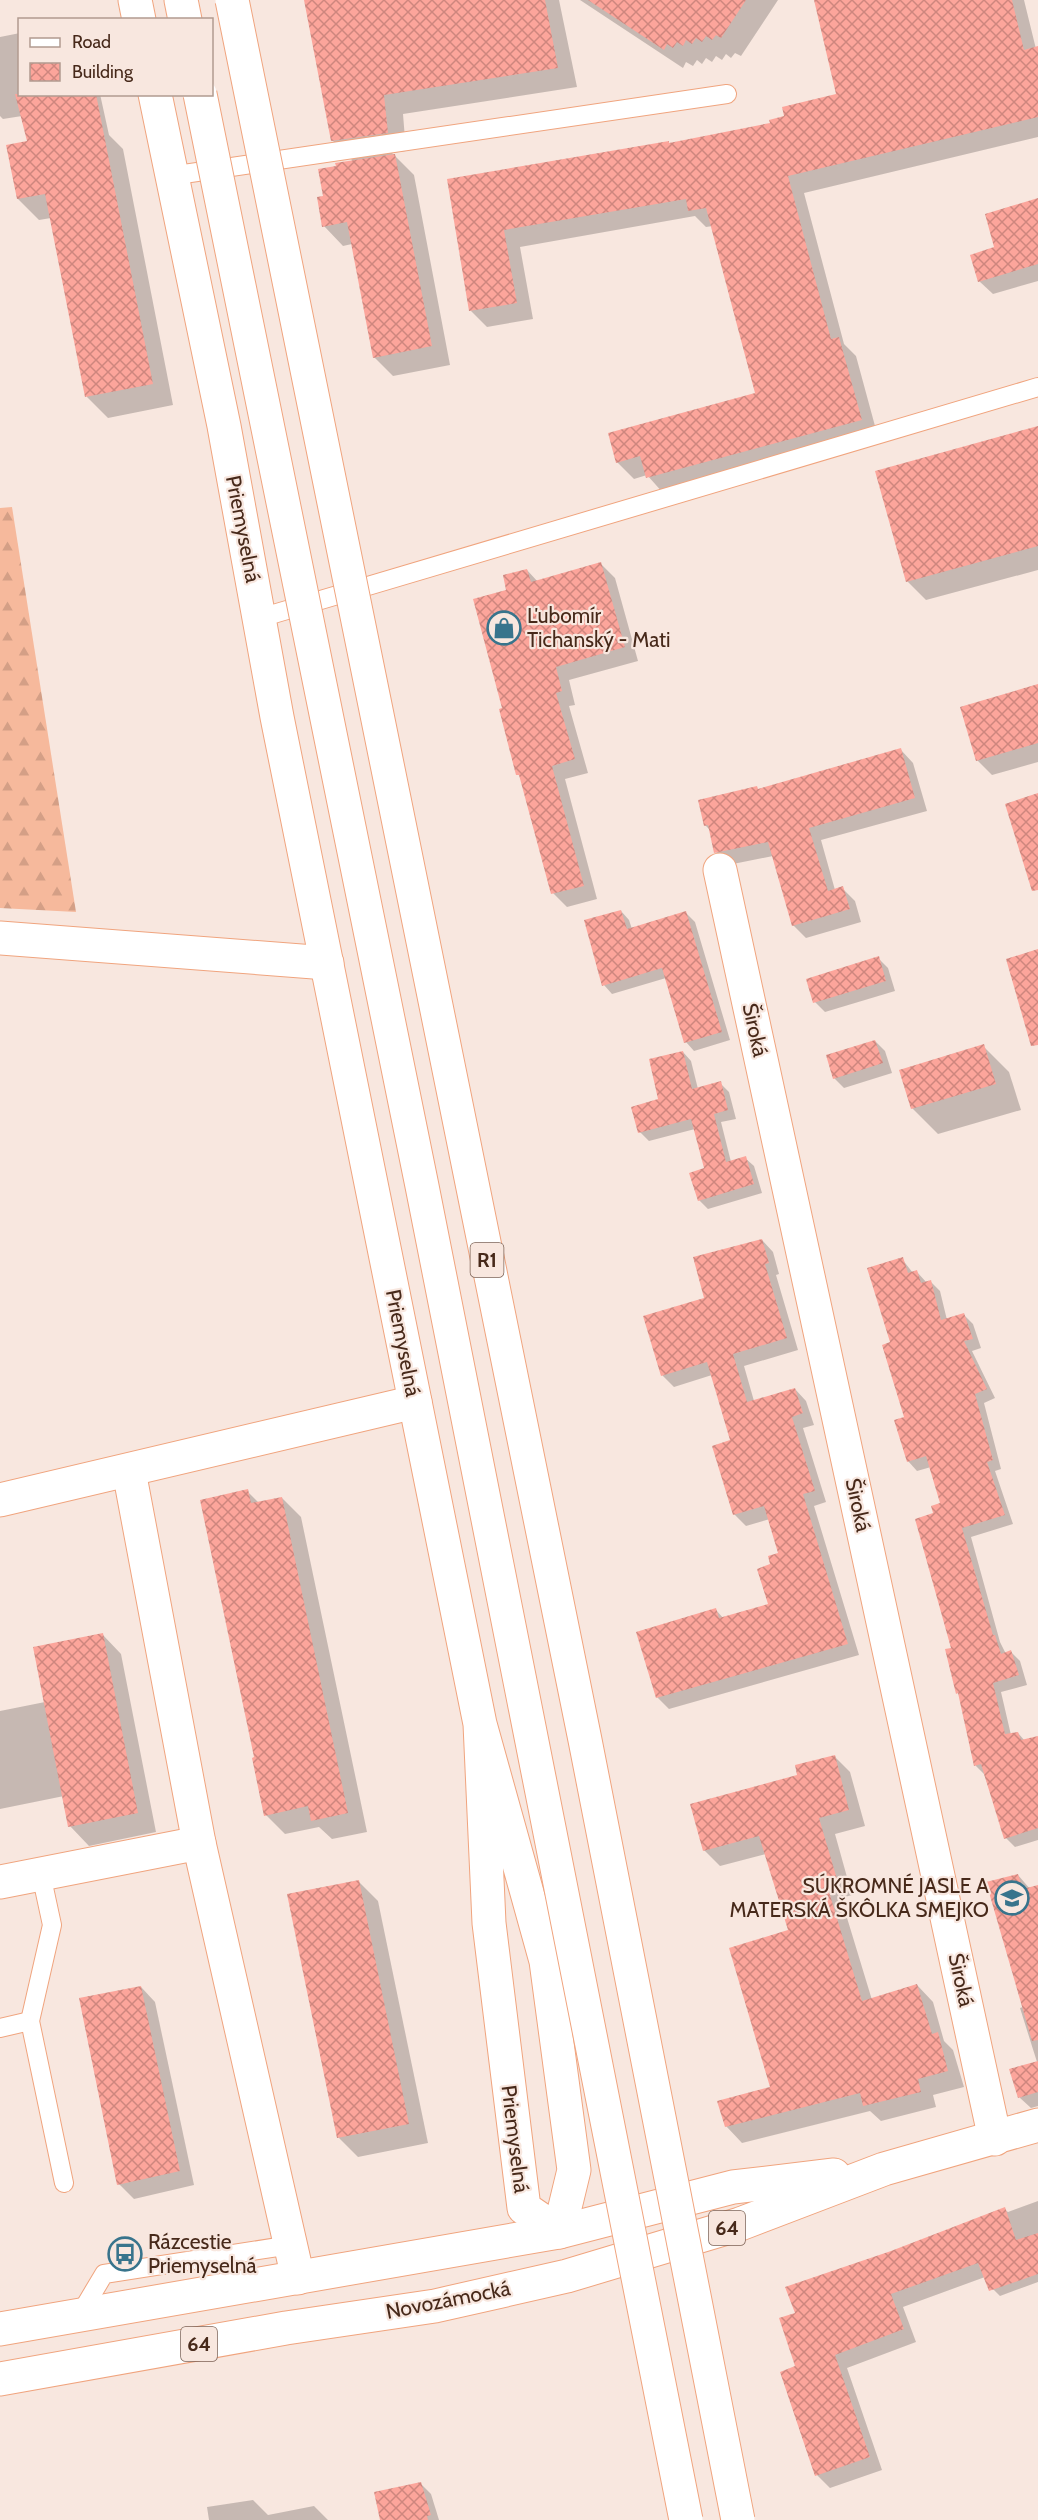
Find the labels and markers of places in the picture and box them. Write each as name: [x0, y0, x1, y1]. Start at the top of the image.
place label: Ľubomír Tichanský - Mati: [527, 603, 671, 652]
shop icon: Ľubomír Tichanský - Mati: [486, 610, 522, 646]
place label: SÚKROMNÉ JASLE A MATERSKÁ ŠKÔLKA SMEJKO: [729, 1873, 989, 1922]
school or university icon: SÚKROMNÉ JASLE A MATERSKÁ ŠKÔLKA SMEJKO: [994, 1880, 1030, 1916]
place label: Rázcestie Priemyselná: [148, 2229, 257, 2278]
bus stop icon: Rázcestie Priemyselná: [107, 2236, 143, 2272]

